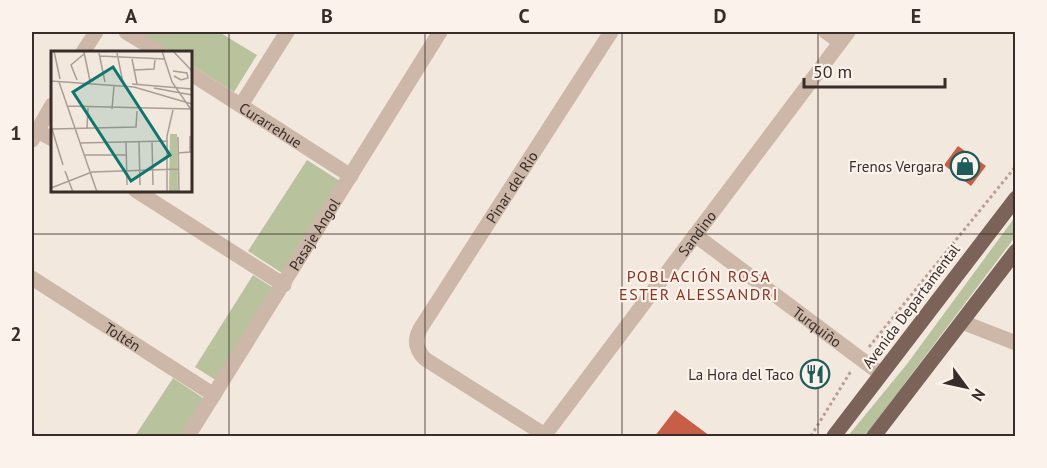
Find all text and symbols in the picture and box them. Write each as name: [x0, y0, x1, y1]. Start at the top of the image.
text: A: [125, 3, 138, 29]
text: B: [321, 3, 333, 29]
text: C: [518, 3, 530, 29]
text: D: [714, 3, 727, 29]
text: E: [911, 3, 921, 29]
inset map: [51, 51, 192, 192]
scale bar: [804, 51, 945, 89]
text: 50 m: [813, 60, 852, 83]
street label: Curarrehue: [236, 98, 306, 152]
text: 1: [10, 120, 22, 146]
street label: Pinar del Río: [481, 147, 542, 227]
shop icon: Frenos Vergara: [949, 150, 981, 182]
place label: Frenos Vergara: [849, 157, 944, 176]
street label: Pasaje Angol: [284, 194, 344, 274]
street label: Sandino: [673, 207, 720, 260]
street label: Avenida Departamental: [858, 240, 964, 372]
district label: POBLACIÓN ROSA ESTER ALESSANDRI: [619, 266, 779, 304]
street label: Turquiño: [789, 302, 846, 351]
street label: Toltén: [101, 318, 145, 355]
text: 2: [10, 321, 22, 347]
north arrow: [936, 357, 996, 417]
restaurant icon: La Hora del Taco: [799, 358, 831, 390]
place label: La Hora del Taco: [688, 365, 794, 384]
text: N: [967, 385, 990, 405]

